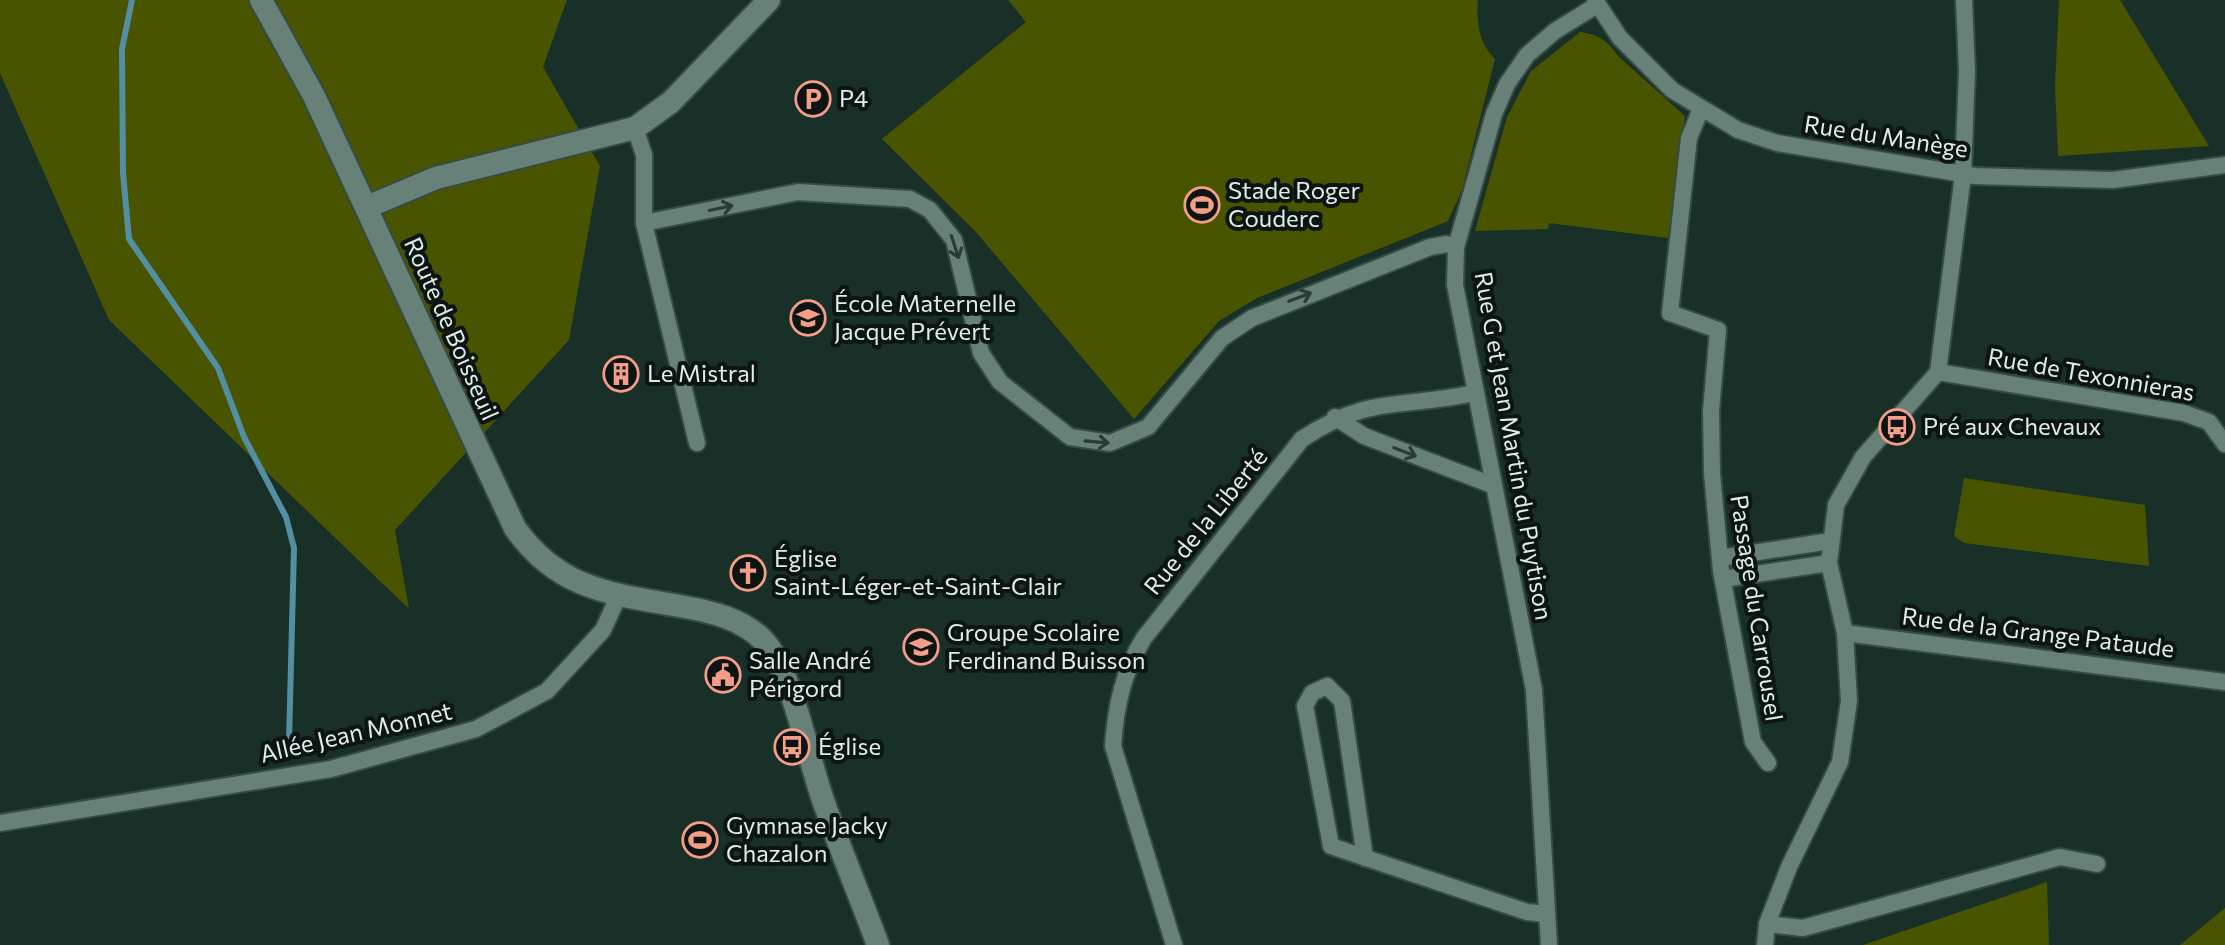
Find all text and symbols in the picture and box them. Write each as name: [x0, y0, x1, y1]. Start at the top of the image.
parking icon: P4: [794, 80, 832, 118]
place label: P4: [839, 83, 868, 112]
street label: Rue du Manège: [1802, 108, 1970, 163]
place label: Stade Roger Couderc: [1228, 175, 1360, 232]
sports icon: Stade Roger Couderc: [1183, 186, 1221, 224]
one-way arrow: [708, 200, 733, 215]
street label: Route de Boisseuil: [399, 232, 506, 424]
one-way arrow: [948, 234, 963, 259]
street label: Rue G et Jean Martin du Puytison: [1470, 269, 1559, 622]
place label: École Maternelle Jacque Prévert: [834, 288, 1016, 345]
one-way arrow: [1287, 289, 1312, 303]
school or university icon: École Maternelle Jacque Prévert: [789, 299, 827, 337]
street label: Rue de Texonnieras: [1986, 341, 2197, 406]
building icon: Le Mistral: [602, 355, 640, 393]
place label: Le Mistral: [647, 358, 756, 387]
bus stop icon: Pré aux Chevaux: [1878, 408, 1916, 446]
place label: Pré aux Chevaux: [1923, 411, 2101, 440]
one-way arrow: [1083, 435, 1109, 450]
street label: Rue de la Liberté: [1137, 442, 1273, 600]
one-way arrow: [1392, 446, 1417, 460]
street label: Passage du Carrousel: [1725, 492, 1790, 723]
place label: Église Saint-Léger-et-Saint-Clair: [774, 543, 1062, 600]
church icon: Église Saint-Léger-et-Saint-Clair: [729, 554, 767, 592]
street label: Rue de la Grange Pataude: [1900, 600, 2176, 663]
place label: Groupe Scolaire Ferdinand Buisson: [947, 617, 1146, 674]
school or university icon: Groupe Scolaire Ferdinand Buisson: [902, 628, 940, 666]
place label: Salle André Périgord: [749, 645, 871, 702]
public building icon: Salle André Périgord: [704, 656, 742, 694]
street label: Allée Jean Monnet: [257, 695, 455, 768]
bus stop icon: Église: [773, 728, 811, 766]
place label: Église: [818, 731, 881, 760]
place label: Gymnase Jacky Chazalon: [726, 810, 888, 867]
sports icon: Gymnase Jacky Chazalon: [681, 821, 719, 859]

